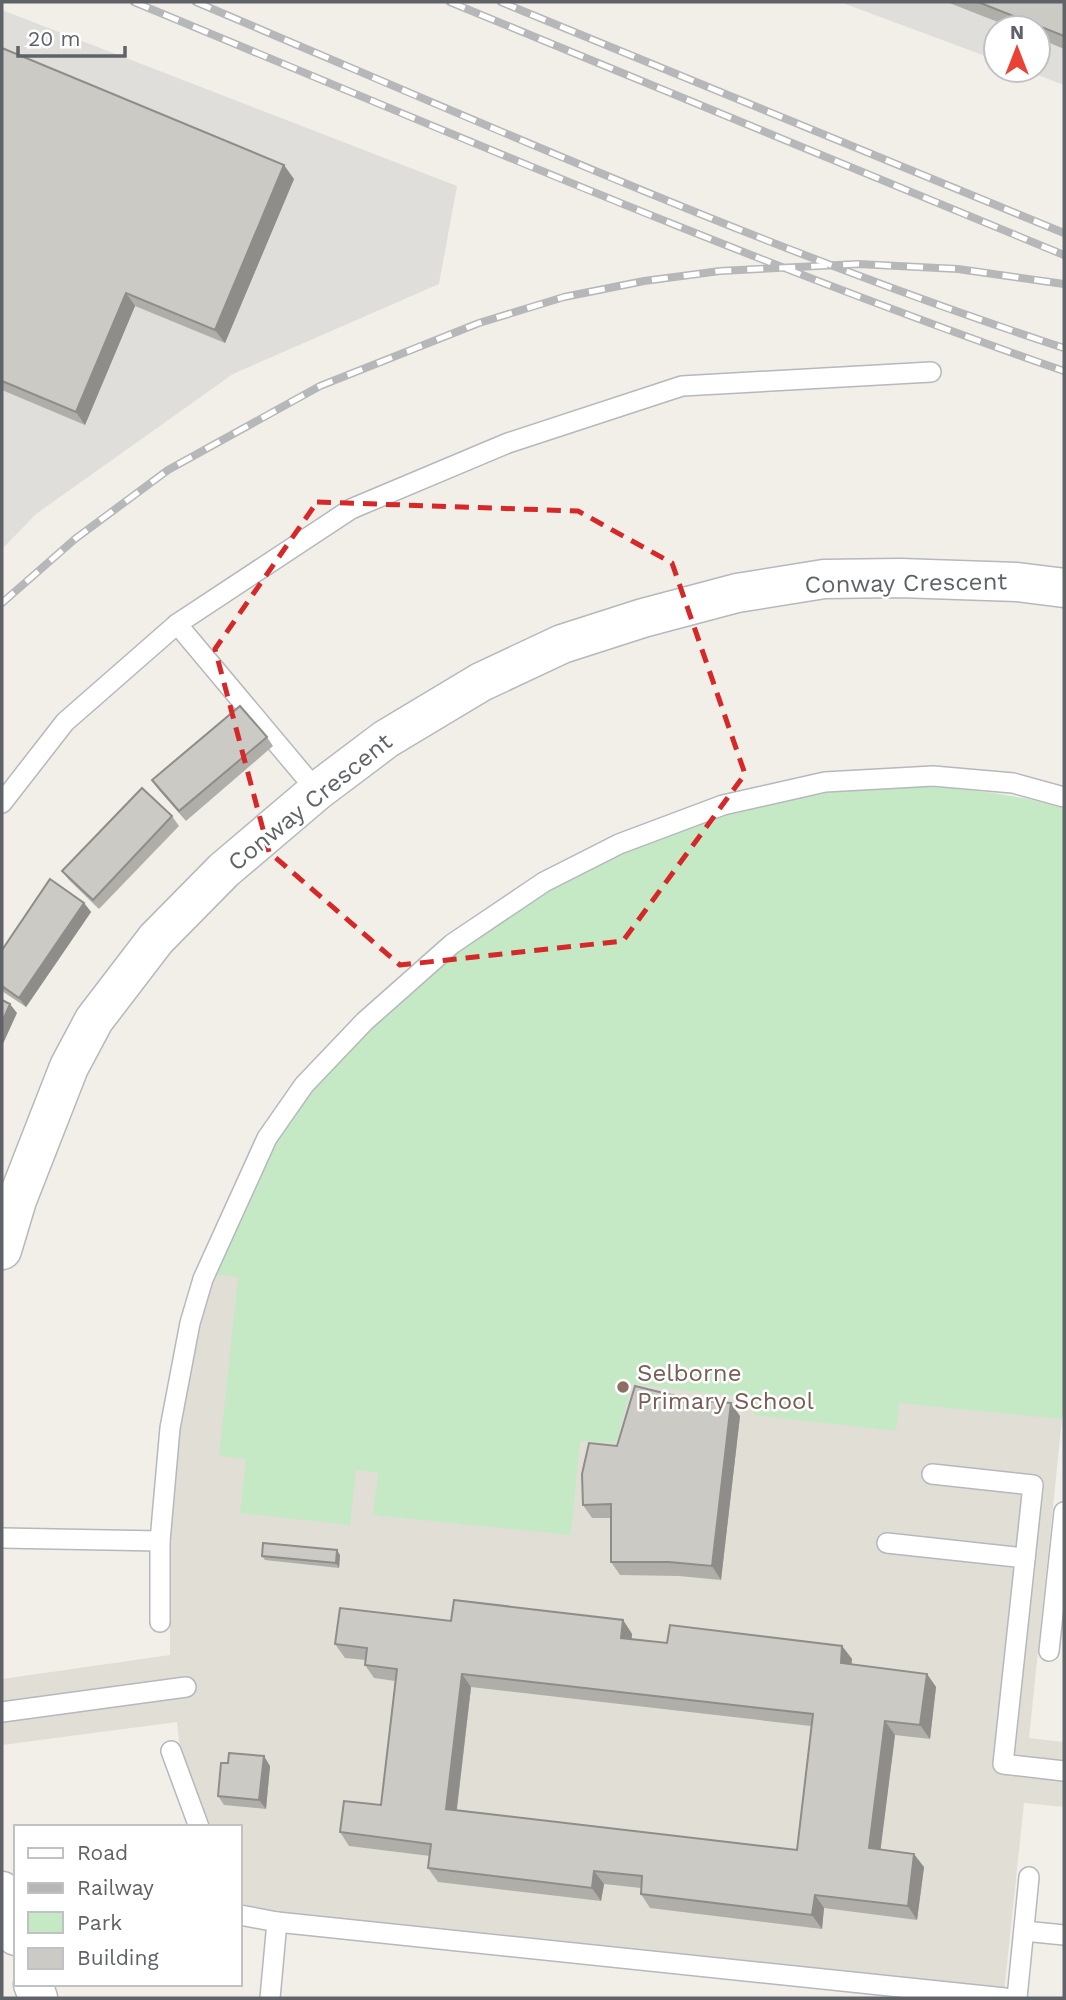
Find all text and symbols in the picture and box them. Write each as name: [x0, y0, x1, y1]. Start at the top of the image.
scale bar: [18, 14, 124, 58]
north arrow: [982, 14, 1052, 84]
text: N: [1010, 21, 1024, 44]
text: 20 m: [28, 26, 80, 51]
street label: Conway Crescent: [804, 567, 1008, 599]
street label: Conway Crescent: [222, 727, 398, 877]
place label: Selborne Primary School: [637, 1359, 815, 1415]
marker: Selborne Primary School: [615, 1379, 631, 1395]
legend: [14, 1825, 242, 1986]
text: Road: [77, 1840, 128, 1865]
text: Railway: [77, 1875, 154, 1900]
text: Park: [77, 1910, 122, 1935]
text: Building: [77, 1945, 159, 1970]

